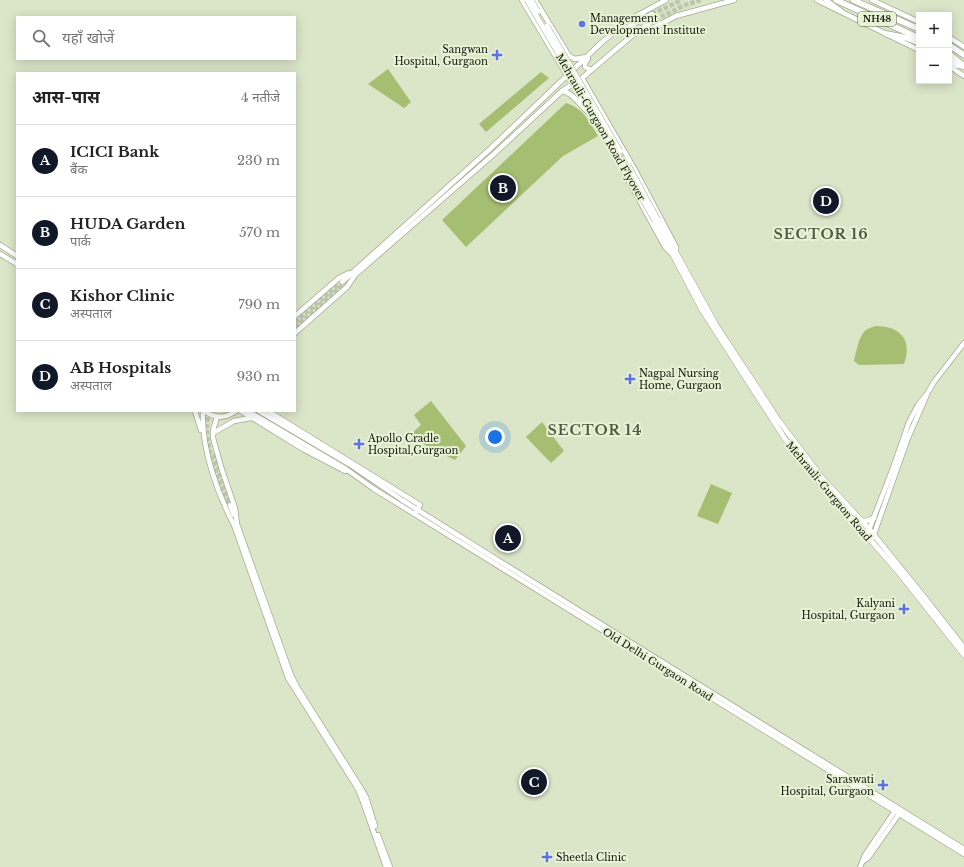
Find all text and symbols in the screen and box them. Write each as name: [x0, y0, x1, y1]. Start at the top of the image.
place label: Management Development Institute: [590, 12, 706, 37]
road number: NH48: [858, 12, 896, 26]
map controls: [916, 12, 952, 84]
button: +: [916, 12, 952, 48]
search box: [16, 16, 296, 60]
marker: Management Development Institute: [577, 19, 587, 29]
icon: search: [30, 27, 52, 49]
text: यहाँ खोजें: [62, 28, 114, 47]
place label: Sangwan Hospital, Gurgaon: [394, 43, 488, 68]
button: −: [916, 48, 952, 84]
marker: Sangwan Hospital, Gurgaon: [491, 49, 503, 61]
street label: Mehrauli-Gurgaon Road Flyover: [553, 51, 648, 203]
text: आस-पास: [32, 87, 100, 108]
text: 4 नतीजे: [241, 89, 280, 106]
text: ICICI Bank: [70, 142, 159, 161]
text: A: [40, 152, 50, 169]
text: 230 m: [237, 152, 280, 169]
text: बैंक: [70, 161, 87, 178]
pin: B: [490, 173, 516, 203]
pin: D: [813, 186, 839, 216]
text: HUDA Garden: [70, 214, 185, 233]
text: B: [40, 224, 50, 241]
text: 570 m: [239, 224, 280, 241]
district label: SECTOR 16: [773, 225, 869, 243]
text: पार्क: [70, 233, 91, 250]
text: Kishor Clinic: [70, 286, 174, 305]
text: C: [40, 296, 50, 313]
text: 790 m: [238, 296, 280, 313]
text: अस्पताल: [70, 305, 112, 322]
text: AB Hospitals: [70, 358, 171, 377]
place label: Nagpal Nursing Home, Gurgaon: [639, 367, 722, 392]
text: D: [39, 368, 51, 385]
text: 930 m: [237, 368, 280, 385]
marker: Nagpal Nursing Home, Gurgaon: [624, 373, 636, 385]
text: अस्पताल: [70, 377, 112, 394]
district label: SECTOR 14: [547, 421, 643, 439]
your location: [485, 427, 505, 447]
place label: Apollo Cradle Hospital,Gurgaon: [367, 432, 459, 457]
marker: Apollo Cradle Hospital,Gurgaon: [353, 438, 365, 450]
street label: Mehrauli-Gurgaon Road: [783, 439, 874, 544]
pin: A: [495, 523, 521, 553]
place label: Kalyani Hospital, Gurgaon: [801, 597, 896, 622]
marker: Kalyani Hospital, Gurgaon: [898, 603, 910, 615]
street label: Old Delhi Gurgaon Road: [600, 625, 716, 704]
pin: C: [521, 767, 547, 797]
place label: Saraswati Hospital, Gurgaon: [780, 773, 875, 798]
marker: Saraswati Hospital, Gurgaon: [877, 779, 889, 791]
marker: Sheetla Clinic: [541, 851, 553, 863]
place label: Sheetla Clinic: [556, 851, 627, 864]

